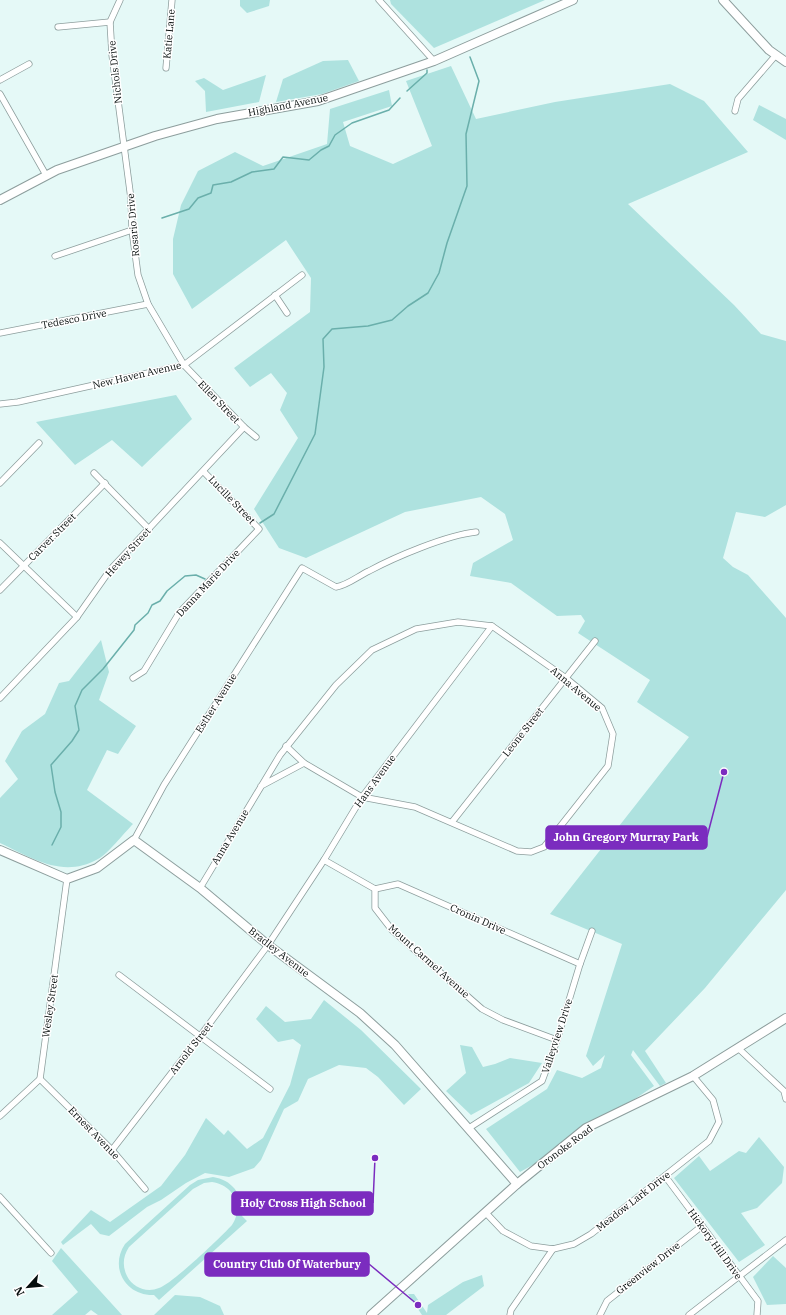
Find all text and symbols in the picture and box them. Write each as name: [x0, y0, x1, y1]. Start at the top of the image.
street label: Katie Lane: [160, 9, 178, 59]
street label: Nichols Drive: [105, 40, 125, 104]
street label: Highland Avenue: [247, 91, 329, 119]
street label: Rosario Drive: [124, 193, 142, 257]
street label: Tedesco Drive: [40, 306, 108, 332]
street label: New Haven Avenue: [91, 358, 183, 392]
street label: Ellen Street: [195, 378, 243, 426]
street label: Lucille Street: [206, 473, 259, 527]
street label: Carver Street: [25, 510, 79, 564]
street label: Hewey Street: [102, 524, 154, 579]
street label: Danna Marie Drive: [173, 546, 243, 620]
street label: Anna Avenue: [548, 664, 604, 714]
street label: Esther Avenue: [192, 671, 240, 735]
street label: Leone Street: [500, 704, 547, 759]
street label: Hans Avenue: [351, 752, 399, 810]
street label: Anna Avenue: [208, 807, 252, 867]
callout: John Gregory Murray Park: [546, 826, 707, 849]
text: John Gregory Murray Park: [554, 830, 699, 844]
street label: Cronin Drive: [448, 901, 508, 937]
street label: Mount Carmel Avenue: [386, 921, 472, 1001]
street label: Bradley Avenue: [246, 924, 312, 980]
street label: Wesley Street: [39, 973, 61, 1038]
street label: Valleyview Drive: [539, 997, 575, 1075]
street label: Arnold Street: [167, 1019, 216, 1077]
street label: Ernest Avenue: [66, 1104, 122, 1162]
street label: Oronoke Road: [535, 1122, 595, 1172]
street label: Meadow Lark Drive: [593, 1168, 673, 1234]
callout: Holy Cross High School: [232, 1192, 373, 1215]
text: Holy Cross High School: [240, 1196, 366, 1210]
street label: Hickory Hill Drive: [685, 1206, 745, 1282]
street label: Greenview Drive: [613, 1239, 683, 1297]
callout: Country Club Of Waterbury: [205, 1253, 369, 1276]
text: Country Club Of Waterbury: [213, 1257, 362, 1271]
north arrow: [8, 1267, 48, 1307]
text: N: [11, 1284, 27, 1299]

